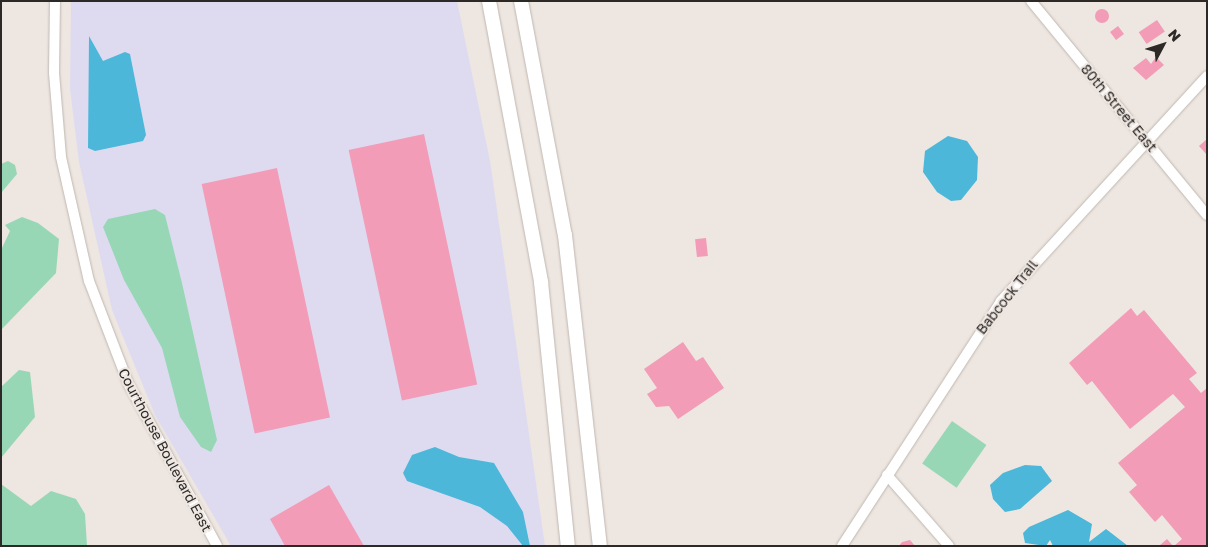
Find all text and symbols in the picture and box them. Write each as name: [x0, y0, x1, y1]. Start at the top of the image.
north arrow: [1138, 20, 1188, 70]
text: N: [1165, 25, 1185, 45]
street label: 80th Street East: [1077, 61, 1161, 155]
street label: Babcock Trail: [973, 256, 1041, 338]
street label: Courthouse Boulevard East: [115, 365, 215, 535]

